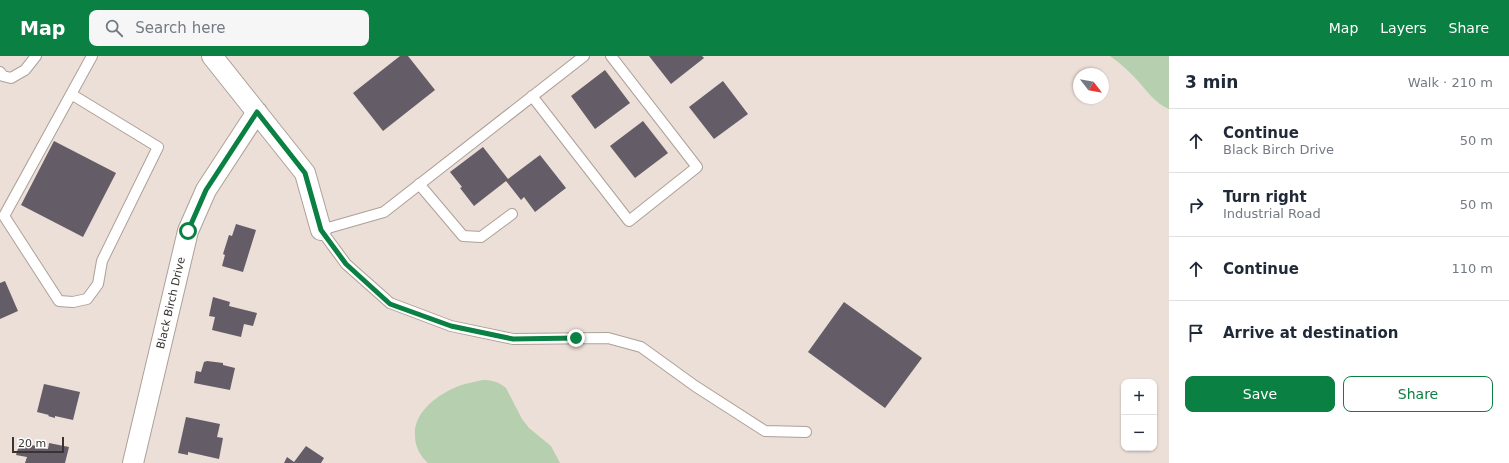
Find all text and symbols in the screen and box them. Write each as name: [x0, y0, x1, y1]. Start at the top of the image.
search box: [89, 10, 369, 46]
text: Map: [20, 17, 65, 39]
icon: search: [103, 17, 125, 39]
text: Search here: [135, 19, 225, 37]
text: Map: [1329, 20, 1358, 36]
text: Layers: [1380, 20, 1427, 36]
text: Share: [1449, 20, 1489, 36]
north arrow: [1073, 68, 1109, 104]
text: 3 min: [1185, 72, 1238, 92]
text: Walk · 210 m: [1408, 75, 1493, 90]
text: Continue: [1223, 124, 1299, 142]
icon: ahead: [1185, 130, 1207, 152]
text: 50 m: [1460, 133, 1493, 148]
text: Black Birch Drive: [1223, 142, 1334, 157]
text: Turn right: [1223, 188, 1307, 206]
icon: right: [1185, 194, 1207, 216]
text: 50 m: [1460, 197, 1493, 212]
text: Industrial Road: [1223, 206, 1321, 221]
route start: [179, 222, 197, 240]
street label: Black Birch Drive: [154, 256, 188, 350]
icon: ahead: [1185, 258, 1207, 280]
text: Continue: [1223, 260, 1299, 278]
text: 110 m: [1451, 261, 1493, 276]
icon: arrive: [1185, 322, 1207, 344]
text: Arrive at destination: [1223, 324, 1398, 342]
route end: [567, 329, 585, 347]
button: Save: [1185, 376, 1335, 412]
button: Share: [1343, 376, 1493, 412]
map controls: [1121, 379, 1157, 451]
button: +: [1121, 379, 1157, 415]
button: −: [1121, 415, 1157, 451]
scale bar: [12, 435, 64, 454]
text: 20 m: [18, 437, 46, 450]

